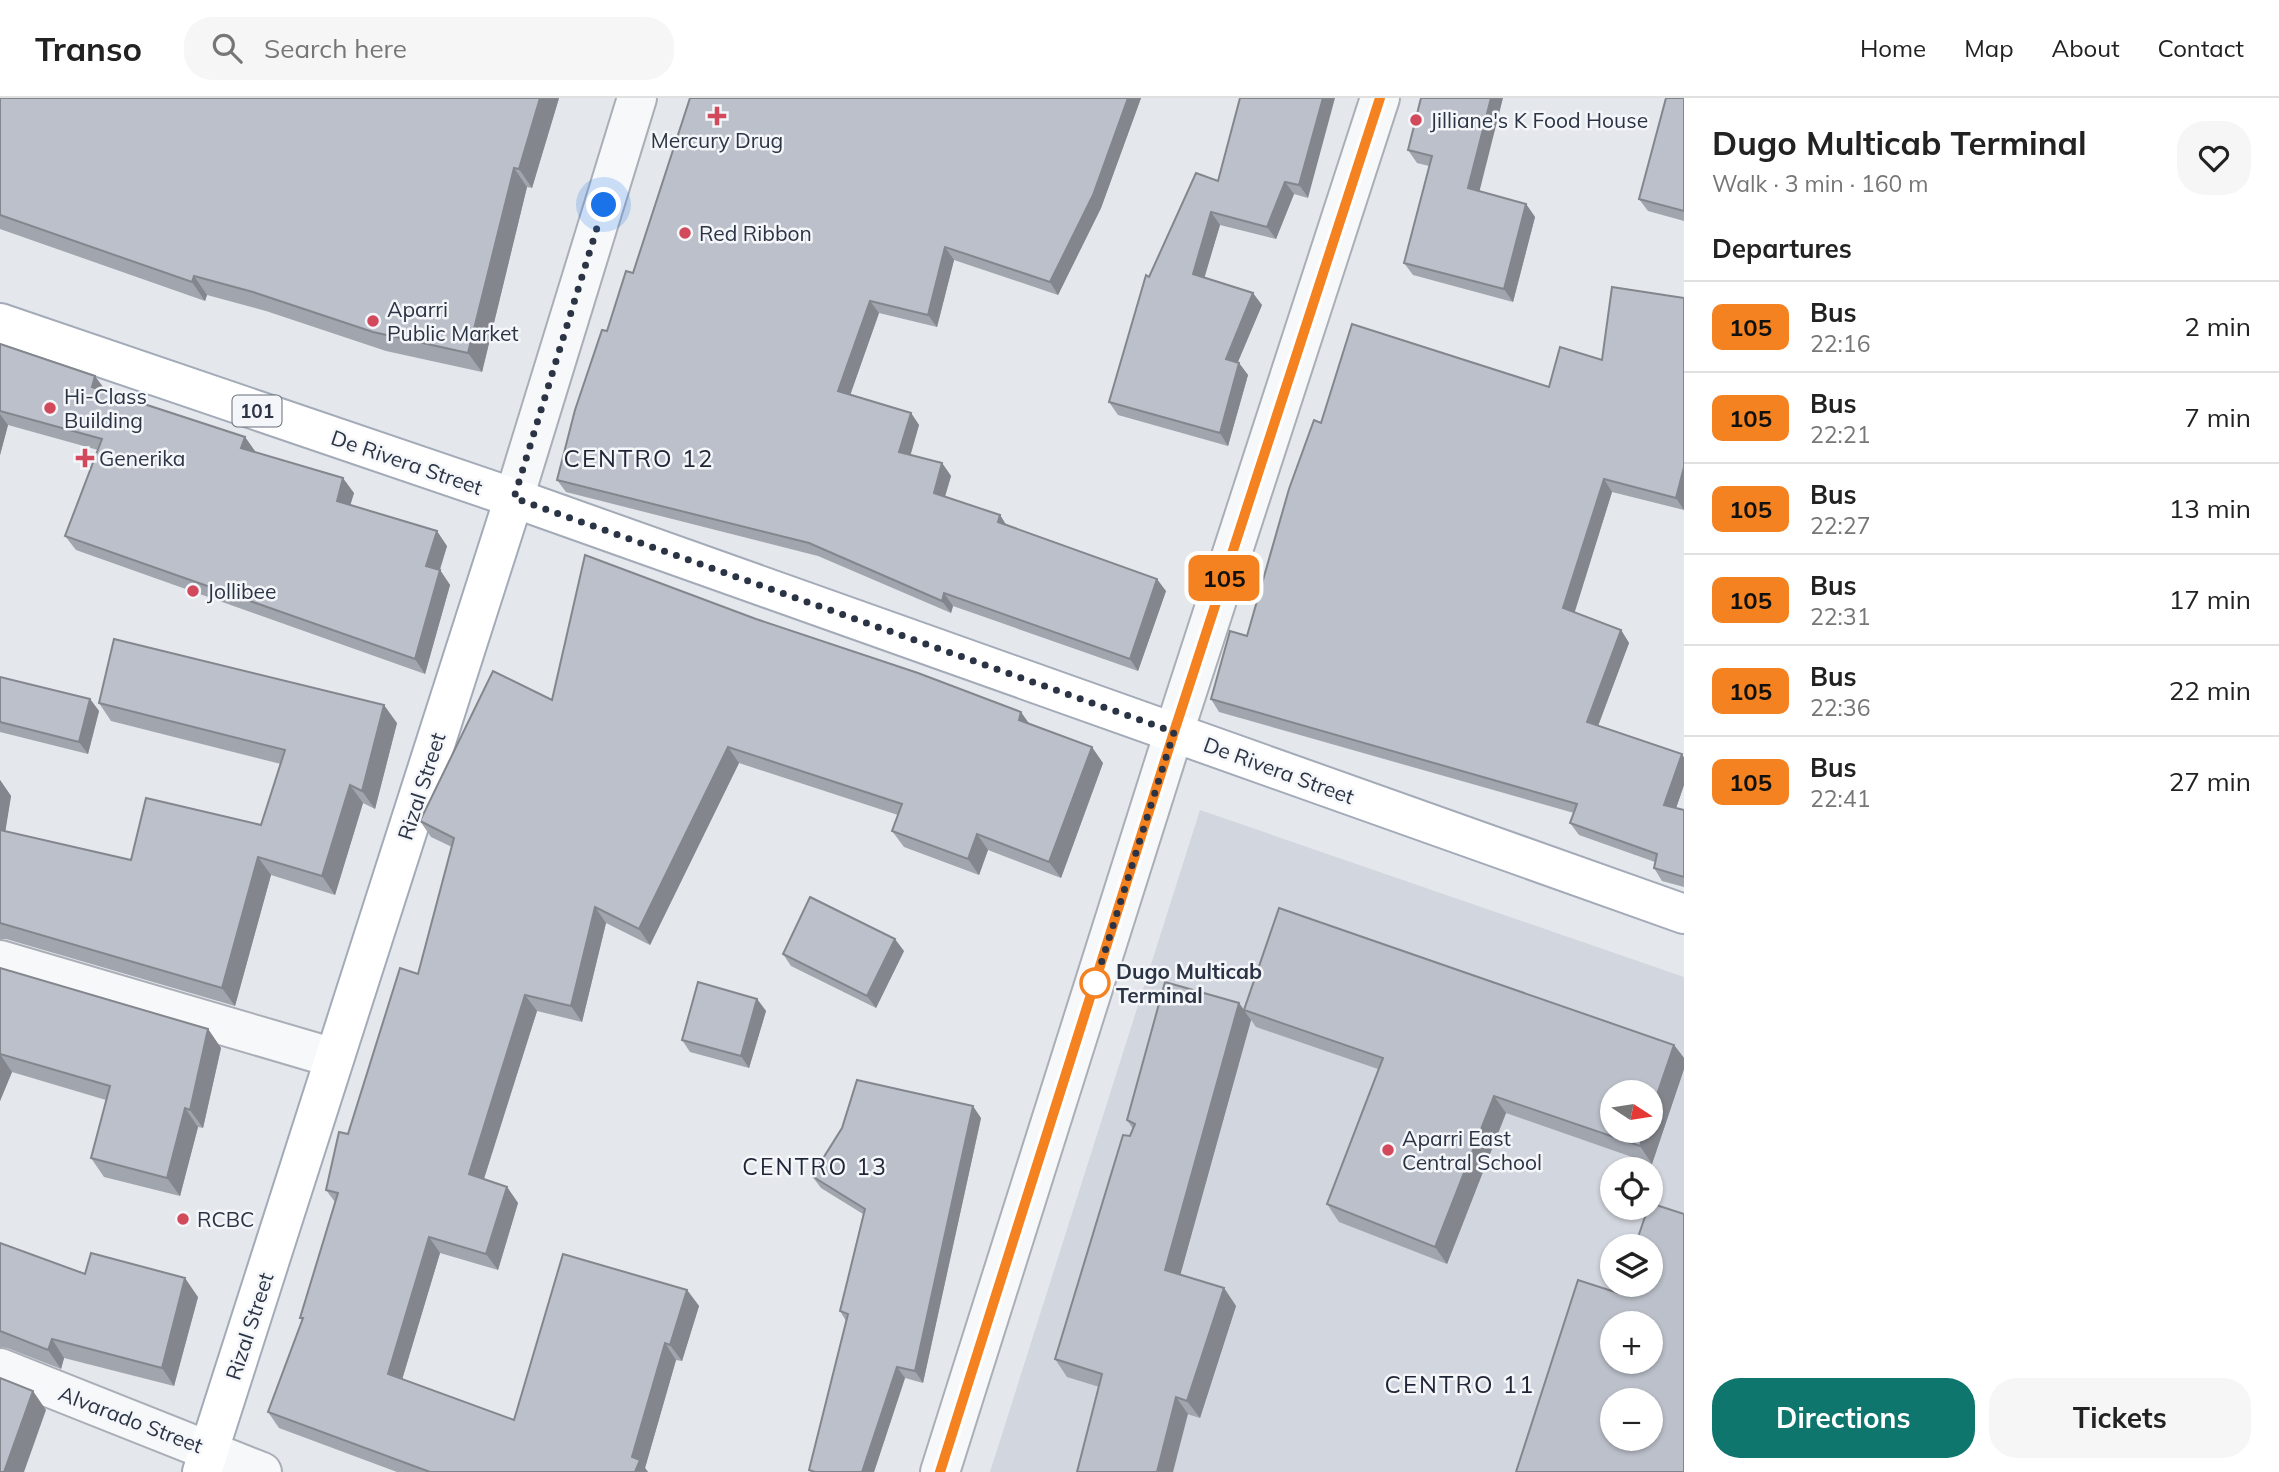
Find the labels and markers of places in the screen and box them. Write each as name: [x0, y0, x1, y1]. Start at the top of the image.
place label: Jilliane's K Food House: [1430, 107, 1648, 133]
marker: Mercury Drug: [709, 108, 725, 124]
marker: Jilliane's K Food House: [1408, 112, 1424, 128]
place label: Mercury Drug: [651, 127, 783, 153]
place label: Red Ribbon: [699, 220, 812, 246]
marker: Red Ribbon: [677, 225, 693, 241]
place label: Aparri Public Market: [387, 296, 519, 346]
marker: Aparri Public Market: [365, 313, 381, 329]
place label: Hi-Class Building: [64, 383, 147, 433]
marker: Hi-Class Building: [42, 400, 58, 416]
place label: Generika: [99, 445, 185, 471]
marker: Generika: [77, 450, 93, 466]
place label: Jollibee: [207, 578, 276, 604]
marker: Jollibee: [185, 583, 201, 599]
place label: Dugo Multicab Terminal: [1116, 958, 1262, 1008]
marker: Dugo Multicab Terminal: [1080, 968, 1110, 998]
place label: Aparri East Central School: [1402, 1125, 1542, 1175]
marker: Aparri East Central School: [1380, 1142, 1396, 1158]
place label: RCBC: [197, 1206, 254, 1232]
marker: RCBC: [175, 1211, 191, 1227]

